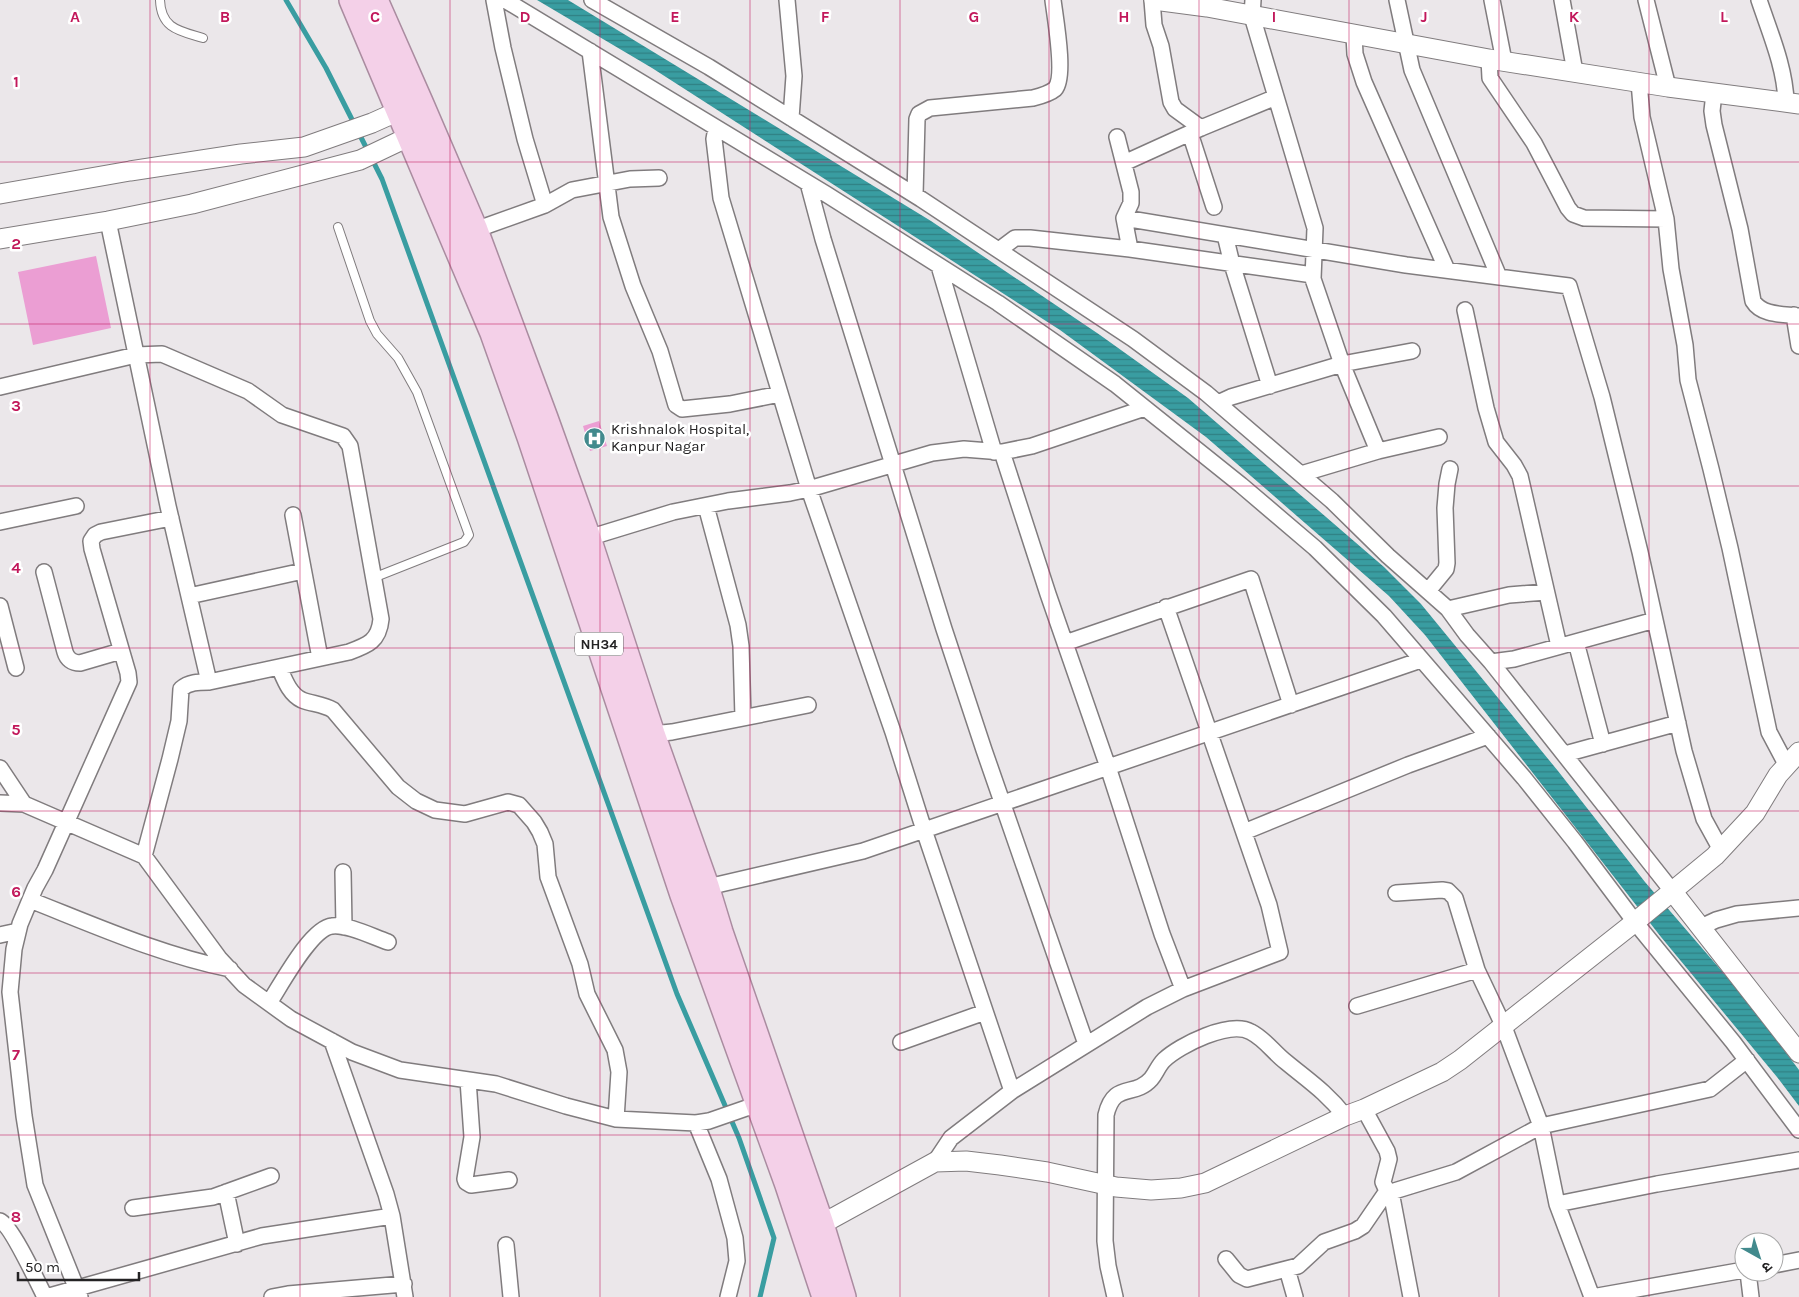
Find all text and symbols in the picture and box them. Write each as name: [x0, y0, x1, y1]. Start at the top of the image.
text: A: [70, 7, 80, 26]
text: B: [220, 7, 230, 26]
text: C: [370, 7, 380, 26]
text: D: [520, 7, 531, 26]
text: E: [670, 7, 680, 26]
text: F: [821, 7, 830, 26]
text: G: [969, 7, 979, 26]
text: H: [1118, 7, 1130, 26]
text: I: [1272, 7, 1276, 26]
text: J: [1420, 7, 1428, 26]
text: K: [1569, 7, 1580, 26]
text: L: [1720, 7, 1728, 26]
text: 1: [13, 72, 19, 91]
text: 2: [11, 234, 21, 253]
text: 3: [11, 396, 21, 415]
place label: Krishnalok Hospital, Kanpur Nagar: [611, 420, 749, 455]
hospital icon: Krishnalok Hospital, Kanpur Nagar: [583, 426, 607, 450]
text: 4: [11, 558, 21, 577]
road number: NH34: [575, 633, 623, 656]
text: 5: [11, 720, 21, 739]
text: 6: [11, 882, 21, 901]
text: 7: [12, 1045, 20, 1064]
text: 8: [11, 1207, 21, 1226]
north arrow: [1734, 1232, 1784, 1282]
scale bar: [18, 1250, 139, 1282]
text: 50 m: [25, 1258, 60, 1276]
text: उ: [1758, 1258, 1775, 1276]

